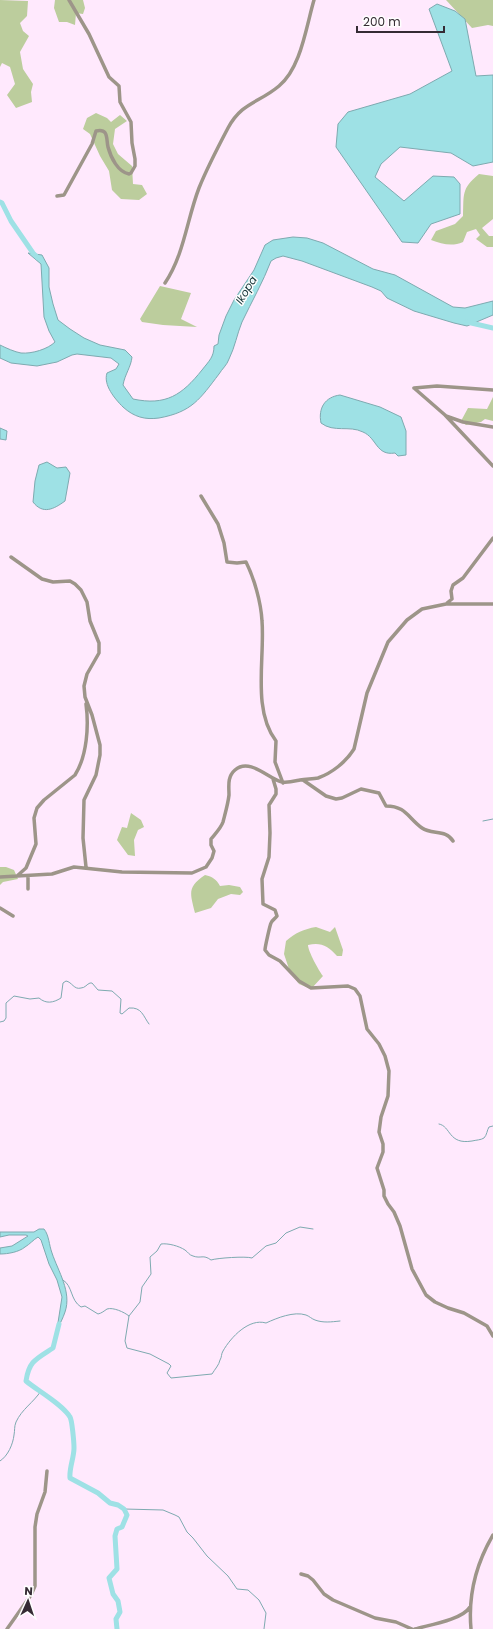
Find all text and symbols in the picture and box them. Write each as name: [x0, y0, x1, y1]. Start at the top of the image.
scale bar: [357, 8, 444, 34]
text: 200 m: [363, 13, 401, 30]
water label: Ikopa: [231, 272, 261, 307]
north arrow: [8, 1581, 48, 1621]
text: N: [24, 1583, 33, 1599]

